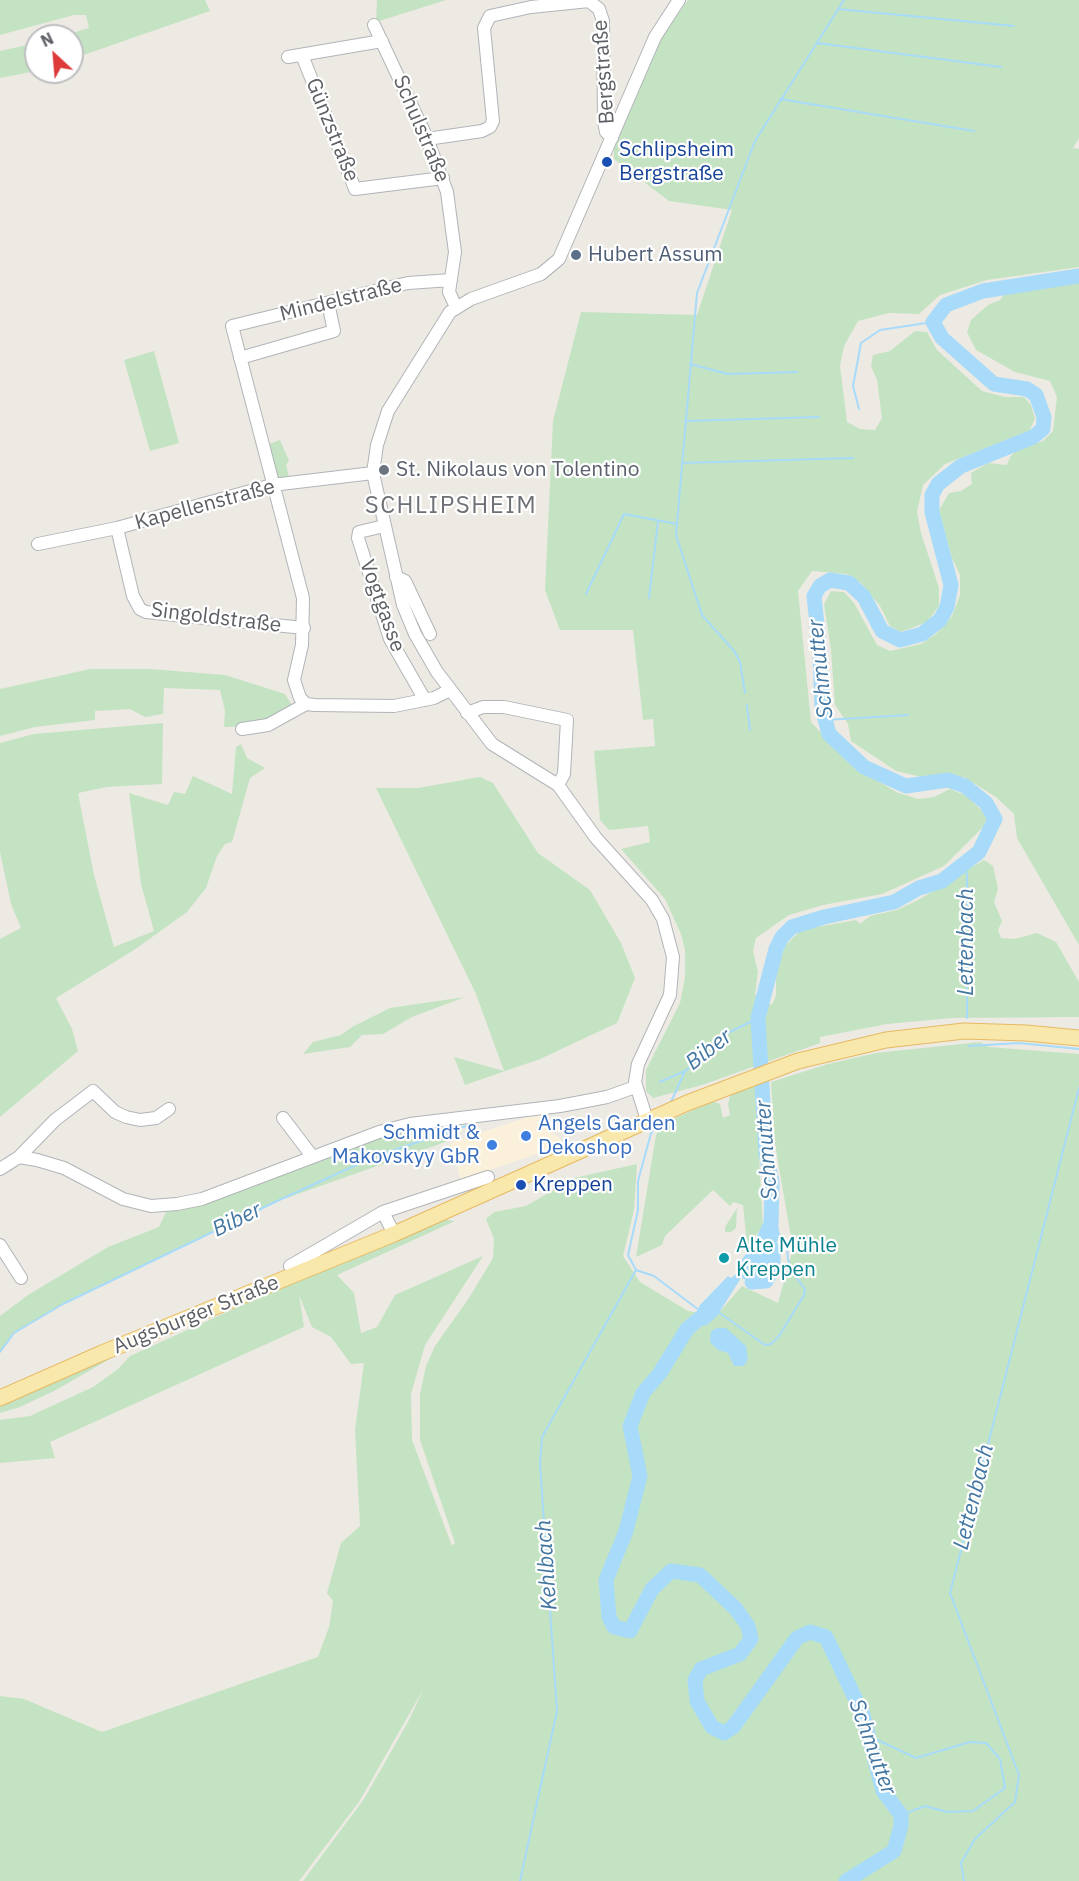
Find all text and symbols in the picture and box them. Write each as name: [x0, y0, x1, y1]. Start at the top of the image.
street label: Bergstraße: [588, 19, 620, 125]
north arrow: [24, 24, 84, 84]
text: N: [37, 28, 57, 51]
street label: Schulstraße: [387, 72, 455, 186]
street label: Günzstraße: [300, 75, 364, 185]
place label: Schlipsheim Bergstraße: [619, 137, 734, 187]
marker: Schlipsheim Bergstraße: [600, 155, 614, 169]
place label: Hubert Assum: [588, 242, 723, 268]
marker: Hubert Assum: [569, 248, 583, 262]
street label: Mindelstraße: [277, 273, 405, 327]
place label: St. Nikolaus von Tolentino: [396, 457, 640, 483]
marker: St. Nikolaus von Tolentino: [377, 463, 391, 477]
street label: Kapellenstraße: [132, 474, 278, 536]
district label: SCHLIPSHEIM: [365, 492, 537, 520]
street label: Vogtgasse: [354, 556, 410, 656]
street label: Singoldstraße: [149, 597, 283, 639]
water label: Schmutter: [803, 618, 839, 720]
water label: Lettenbach: [954, 888, 980, 996]
water label: Biber: [681, 1024, 737, 1076]
water label: Schmutter: [750, 1099, 784, 1201]
place label: Angels Garden Dekoshop: [538, 1111, 676, 1161]
place label: Schmidt & Makovskyy GbR: [332, 1120, 480, 1170]
marker: Angels Garden Dekoshop: [519, 1129, 533, 1143]
marker: Schmidt & Makovskyy GbR: [485, 1138, 499, 1152]
place label: Kreppen: [533, 1172, 613, 1198]
marker: Kreppen: [514, 1178, 528, 1192]
water label: Biber: [208, 1197, 266, 1243]
place label: Alte Mühle Kreppen: [736, 1233, 837, 1283]
marker: Alte Mühle Kreppen: [717, 1251, 731, 1265]
street label: Augsburger Straße: [109, 1270, 283, 1360]
water label: Lettenbach: [948, 1442, 1000, 1552]
water label: Kehlbach: [531, 1519, 563, 1611]
water label: Schmutter: [843, 1696, 901, 1798]

